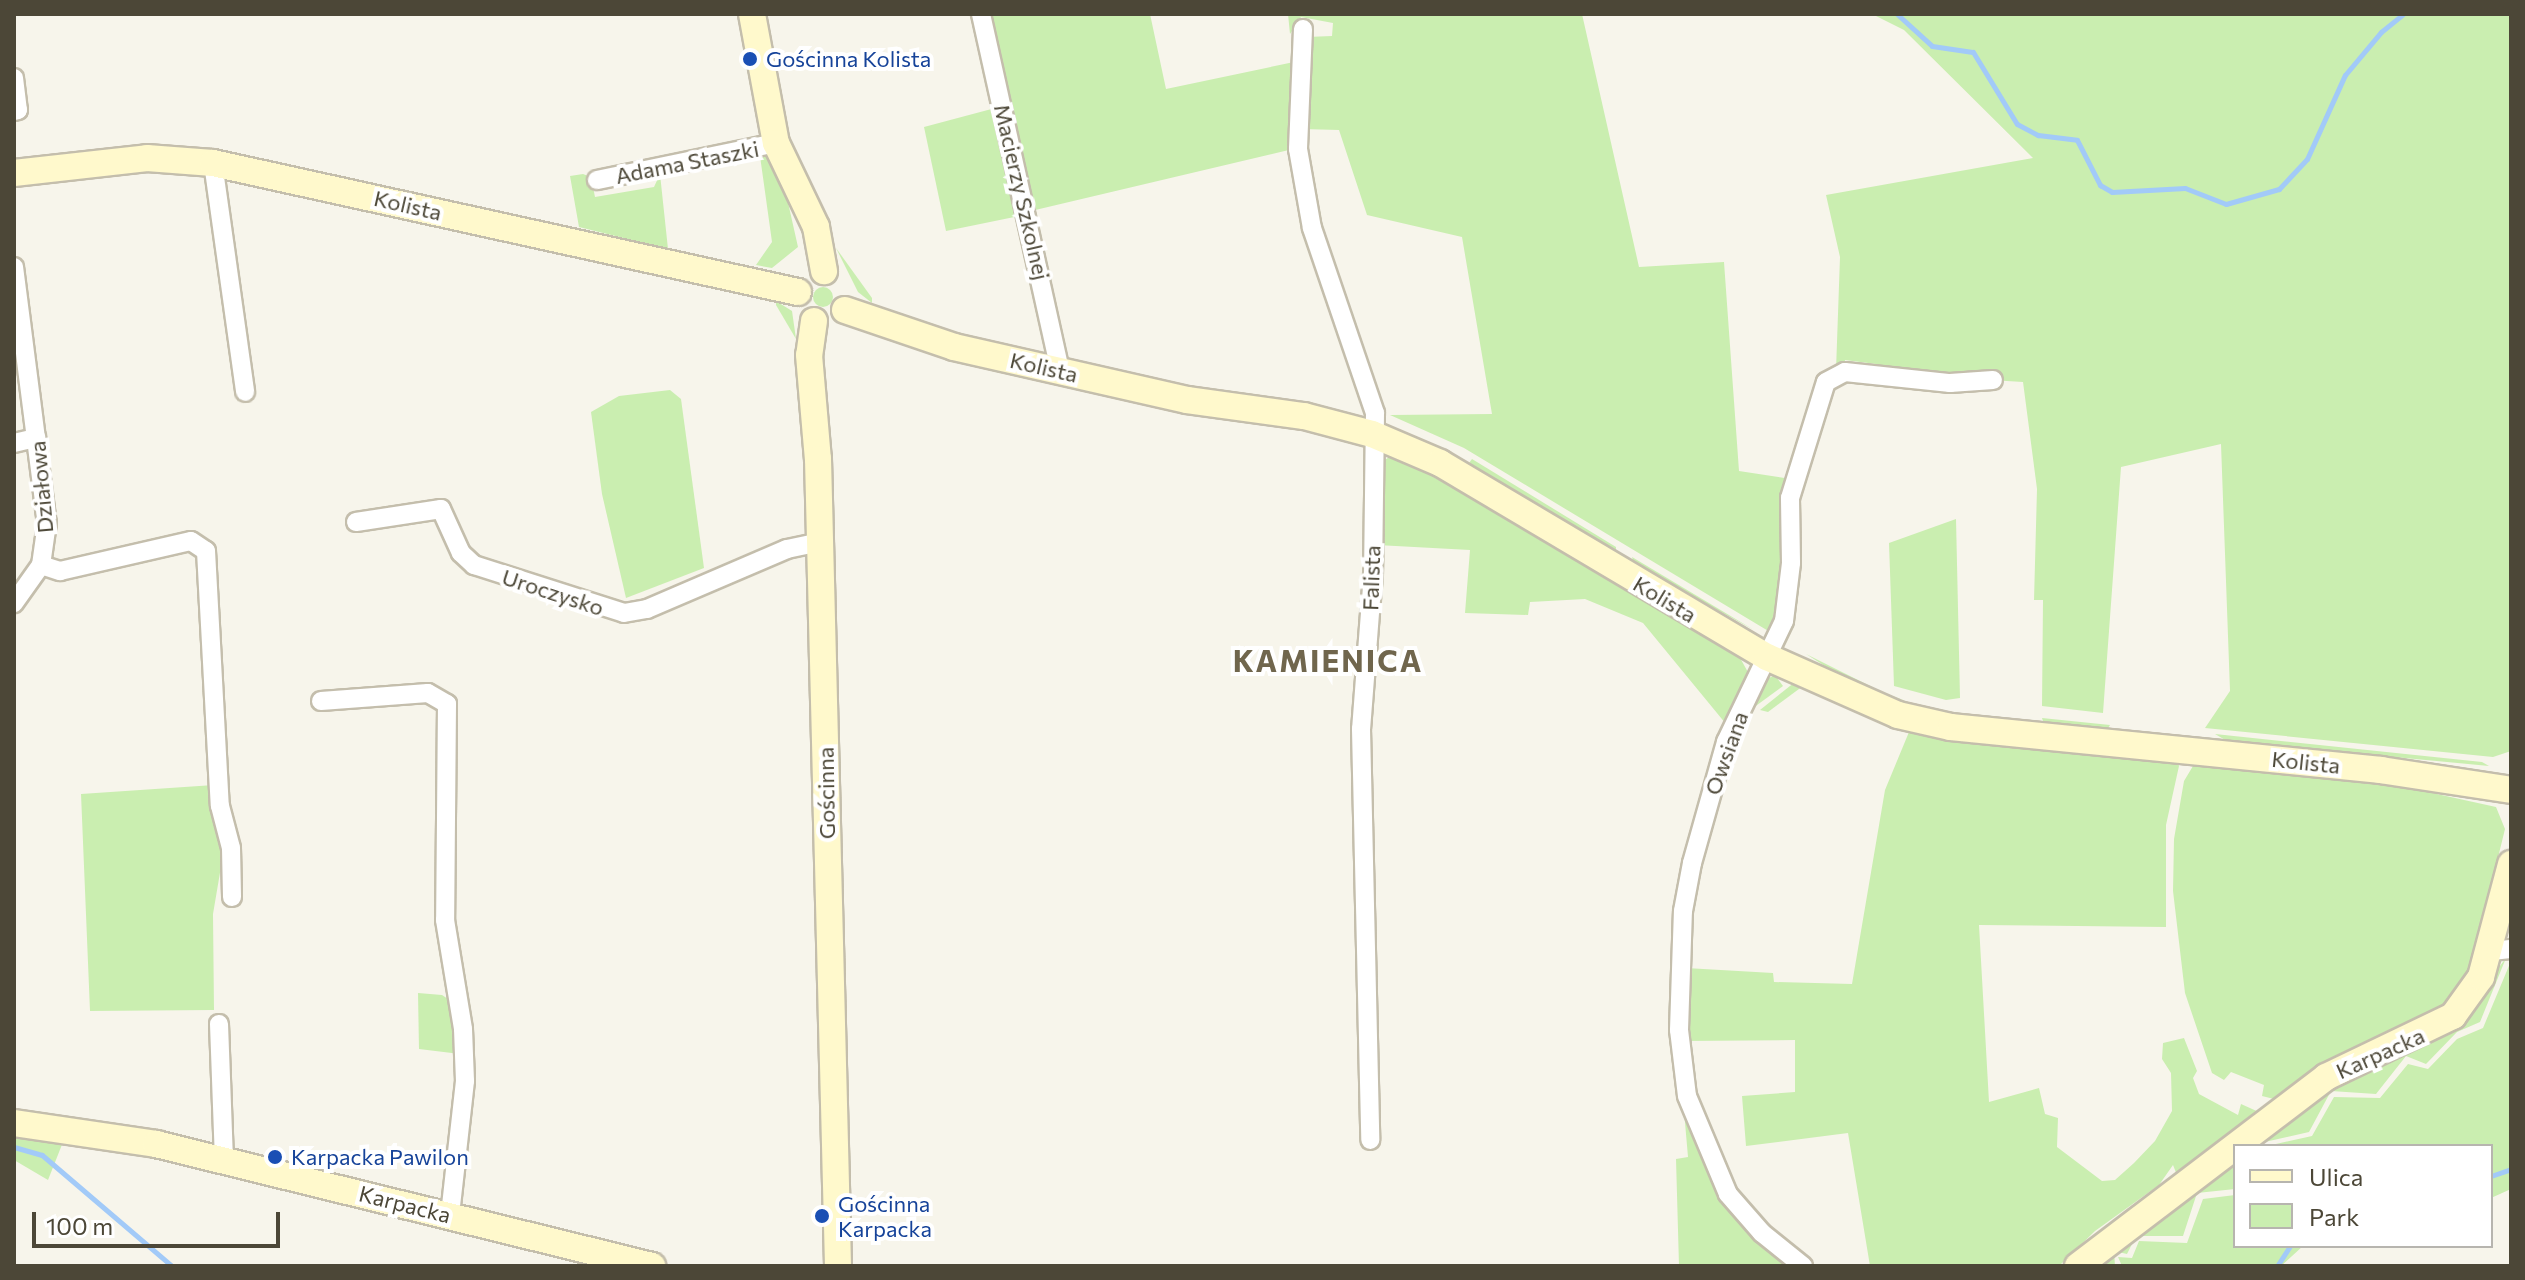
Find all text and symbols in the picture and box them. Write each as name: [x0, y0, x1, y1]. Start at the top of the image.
place label: Gościnna Kolista: [766, 46, 931, 72]
marker: Gościnna Kolista: [741, 50, 759, 68]
street label: Macierzy Szkolnej: [989, 102, 1055, 282]
street label: Adama Staszki: [613, 135, 761, 189]
street label: Kolista: [371, 184, 445, 226]
street label: Kolista: [1007, 346, 1081, 388]
street label: Działowa: [24, 440, 58, 534]
street label: Falista: [1357, 545, 1385, 611]
street label: Uroczysko: [499, 563, 607, 621]
street label: Kolista: [1629, 570, 1701, 628]
district label: KAMIENICA: [1233, 642, 1423, 678]
street label: Owsiana: [1699, 708, 1753, 798]
street label: Kolista: [2270, 745, 2342, 779]
street label: Gościnna: [812, 747, 840, 839]
street label: Karpacka: [2332, 1022, 2428, 1084]
place label: Karpacka Pawilon: [291, 1144, 469, 1170]
legend: [2233, 1144, 2493, 1248]
marker: Karpacka Pawilon: [266, 1148, 284, 1166]
text: Ulica: [2309, 1162, 2363, 1191]
street label: Karpacka: [356, 1180, 454, 1228]
place label: Gościnna Karpacka: [838, 1190, 932, 1242]
scale bar: [36, 1196, 284, 1246]
text: Park: [2309, 1202, 2359, 1231]
marker: Gościnna Karpacka: [813, 1207, 831, 1225]
text: 100 m: [46, 1211, 113, 1240]

